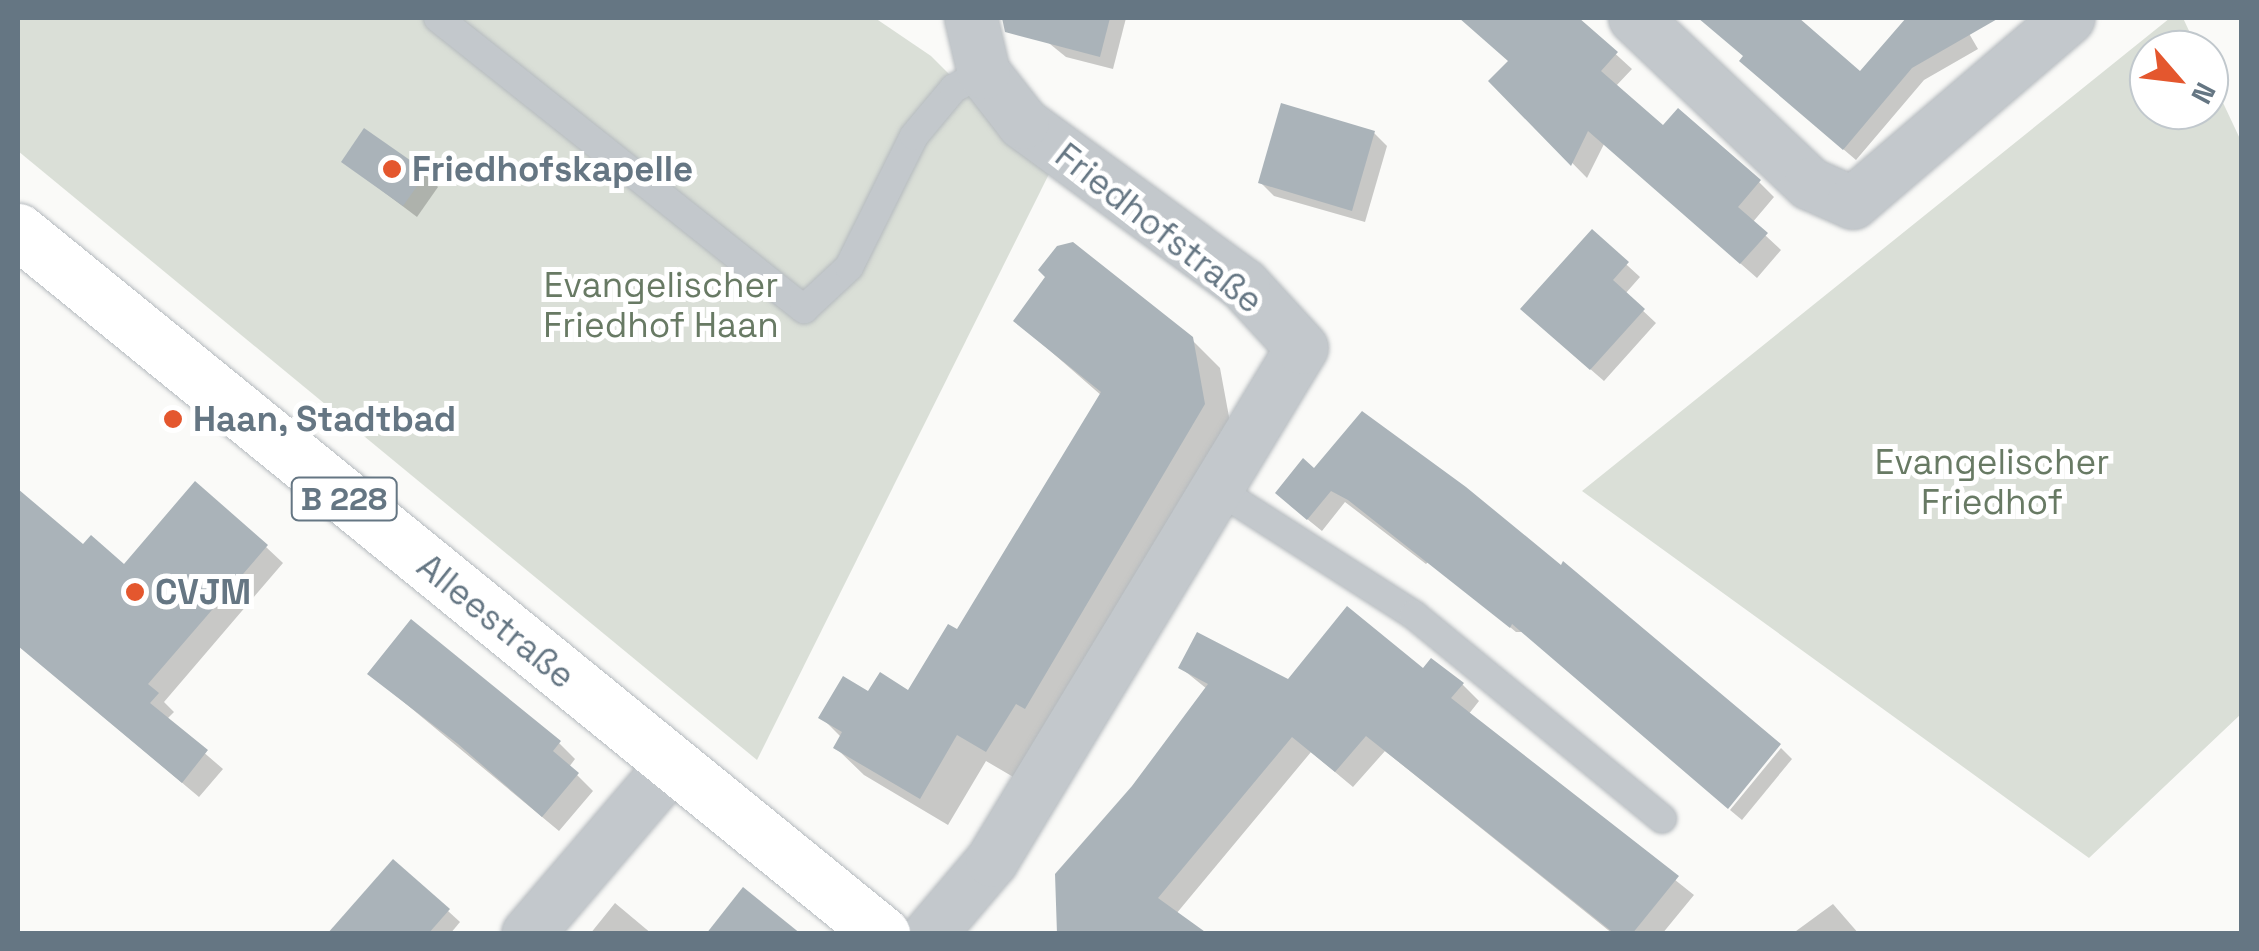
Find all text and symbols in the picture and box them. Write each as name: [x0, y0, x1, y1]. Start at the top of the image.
north arrow: [2129, 30, 2229, 130]
text: N: [2183, 76, 2224, 110]
street label: Friedhofstraße: [1047, 134, 1271, 322]
place label: Friedhofskapelle: [412, 148, 693, 190]
marker: Friedhofskapelle: [381, 158, 403, 180]
park label: Evangelischer Friedhof Haan: [543, 264, 779, 346]
place label: Haan, Stadtbad: [193, 398, 457, 440]
marker: Haan, Stadtbad: [162, 408, 184, 430]
park label: Evangelischer Friedhof: [1875, 441, 2109, 523]
road number: B 228: [289, 472, 399, 526]
street label: Alleestraße: [409, 545, 583, 697]
place label: CVJM: [155, 571, 251, 613]
marker: CVJM: [124, 581, 146, 603]

